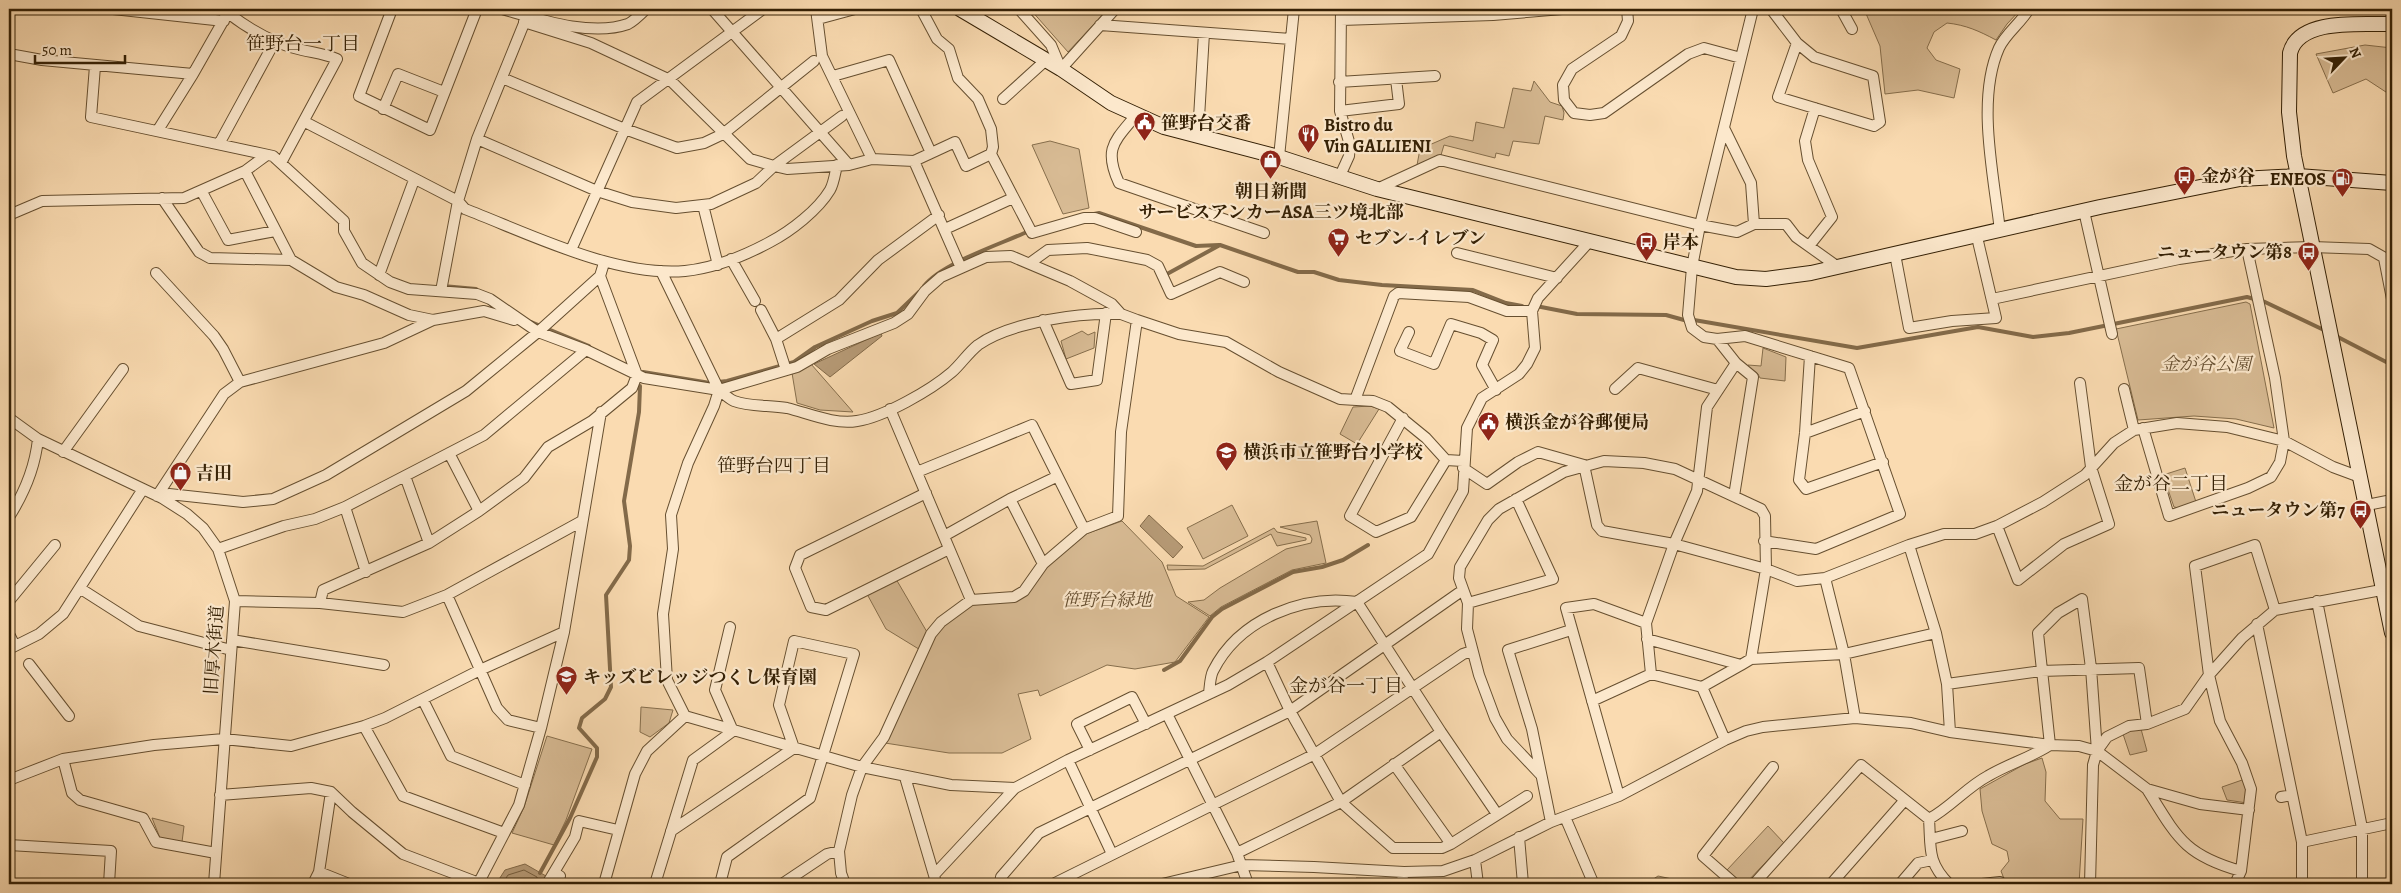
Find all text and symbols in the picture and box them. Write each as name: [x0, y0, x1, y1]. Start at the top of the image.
district label: 笹野台一丁目: [246, 31, 360, 57]
scale bar: [35, 32, 125, 64]
north arrow: [2318, 32, 2368, 82]
text: 50 m: [42, 40, 72, 60]
text: N: [2345, 44, 2366, 61]
public building icon: 笹野台交番: [1133, 111, 1157, 142]
place label: 笹野台交番: [1161, 111, 1251, 135]
place label: Bistro du Vin GALLIENI: [1323, 113, 1431, 158]
restaurant icon: Bistro du Vin GALLIENI: [1296, 123, 1320, 154]
shop icon: 朝日新聞 サービスアンカーASA三ツ境北部: [1259, 149, 1283, 180]
bus stop icon: 金が谷: [2173, 164, 2197, 195]
place label: 金が谷: [2201, 164, 2255, 188]
place label: ENEOS: [2270, 167, 2326, 191]
fuel station icon: ENEOS: [2330, 167, 2354, 198]
place label: 朝日新聞 サービスアンカーASA三ツ境北部: [1138, 179, 1404, 224]
supermarket icon: セブン-イレブン: [1327, 226, 1351, 257]
place label: セブン-イレブン: [1355, 226, 1486, 250]
bus stop icon: 岸本: [1635, 230, 1659, 261]
place label: 岸本: [1663, 230, 1699, 254]
place label: ニュータウン第8: [2157, 240, 2292, 264]
bus stop icon: ニュータウン第8: [2296, 240, 2320, 271]
park label: 金が谷公園: [2161, 352, 2254, 376]
public building icon: 横浜金が谷郵便局: [1477, 410, 1501, 441]
place label: 横浜金が谷郵便局: [1505, 410, 1649, 434]
school or university icon: 横浜市立笹野台小学校: [1215, 440, 1239, 471]
place label: 横浜市立笹野台小学校: [1243, 440, 1423, 464]
district label: 笹野台四丁目: [717, 453, 831, 479]
shop icon: 吉田: [168, 461, 192, 492]
place label: 吉田: [196, 461, 232, 485]
district label: 金が谷二丁目: [2114, 471, 2228, 497]
place label: ニュータウン第7: [2211, 498, 2345, 522]
bus stop icon: ニュータウン第7: [2349, 498, 2373, 529]
park label: 笹野台緑地: [1062, 588, 1154, 612]
street label: 旧厚木街道: [199, 604, 229, 696]
school or university icon: キッズビレッジつくし保育園: [555, 665, 579, 696]
place label: キッズビレッジつくし保育園: [583, 665, 816, 689]
district label: 金が谷一丁目: [1289, 673, 1403, 699]

